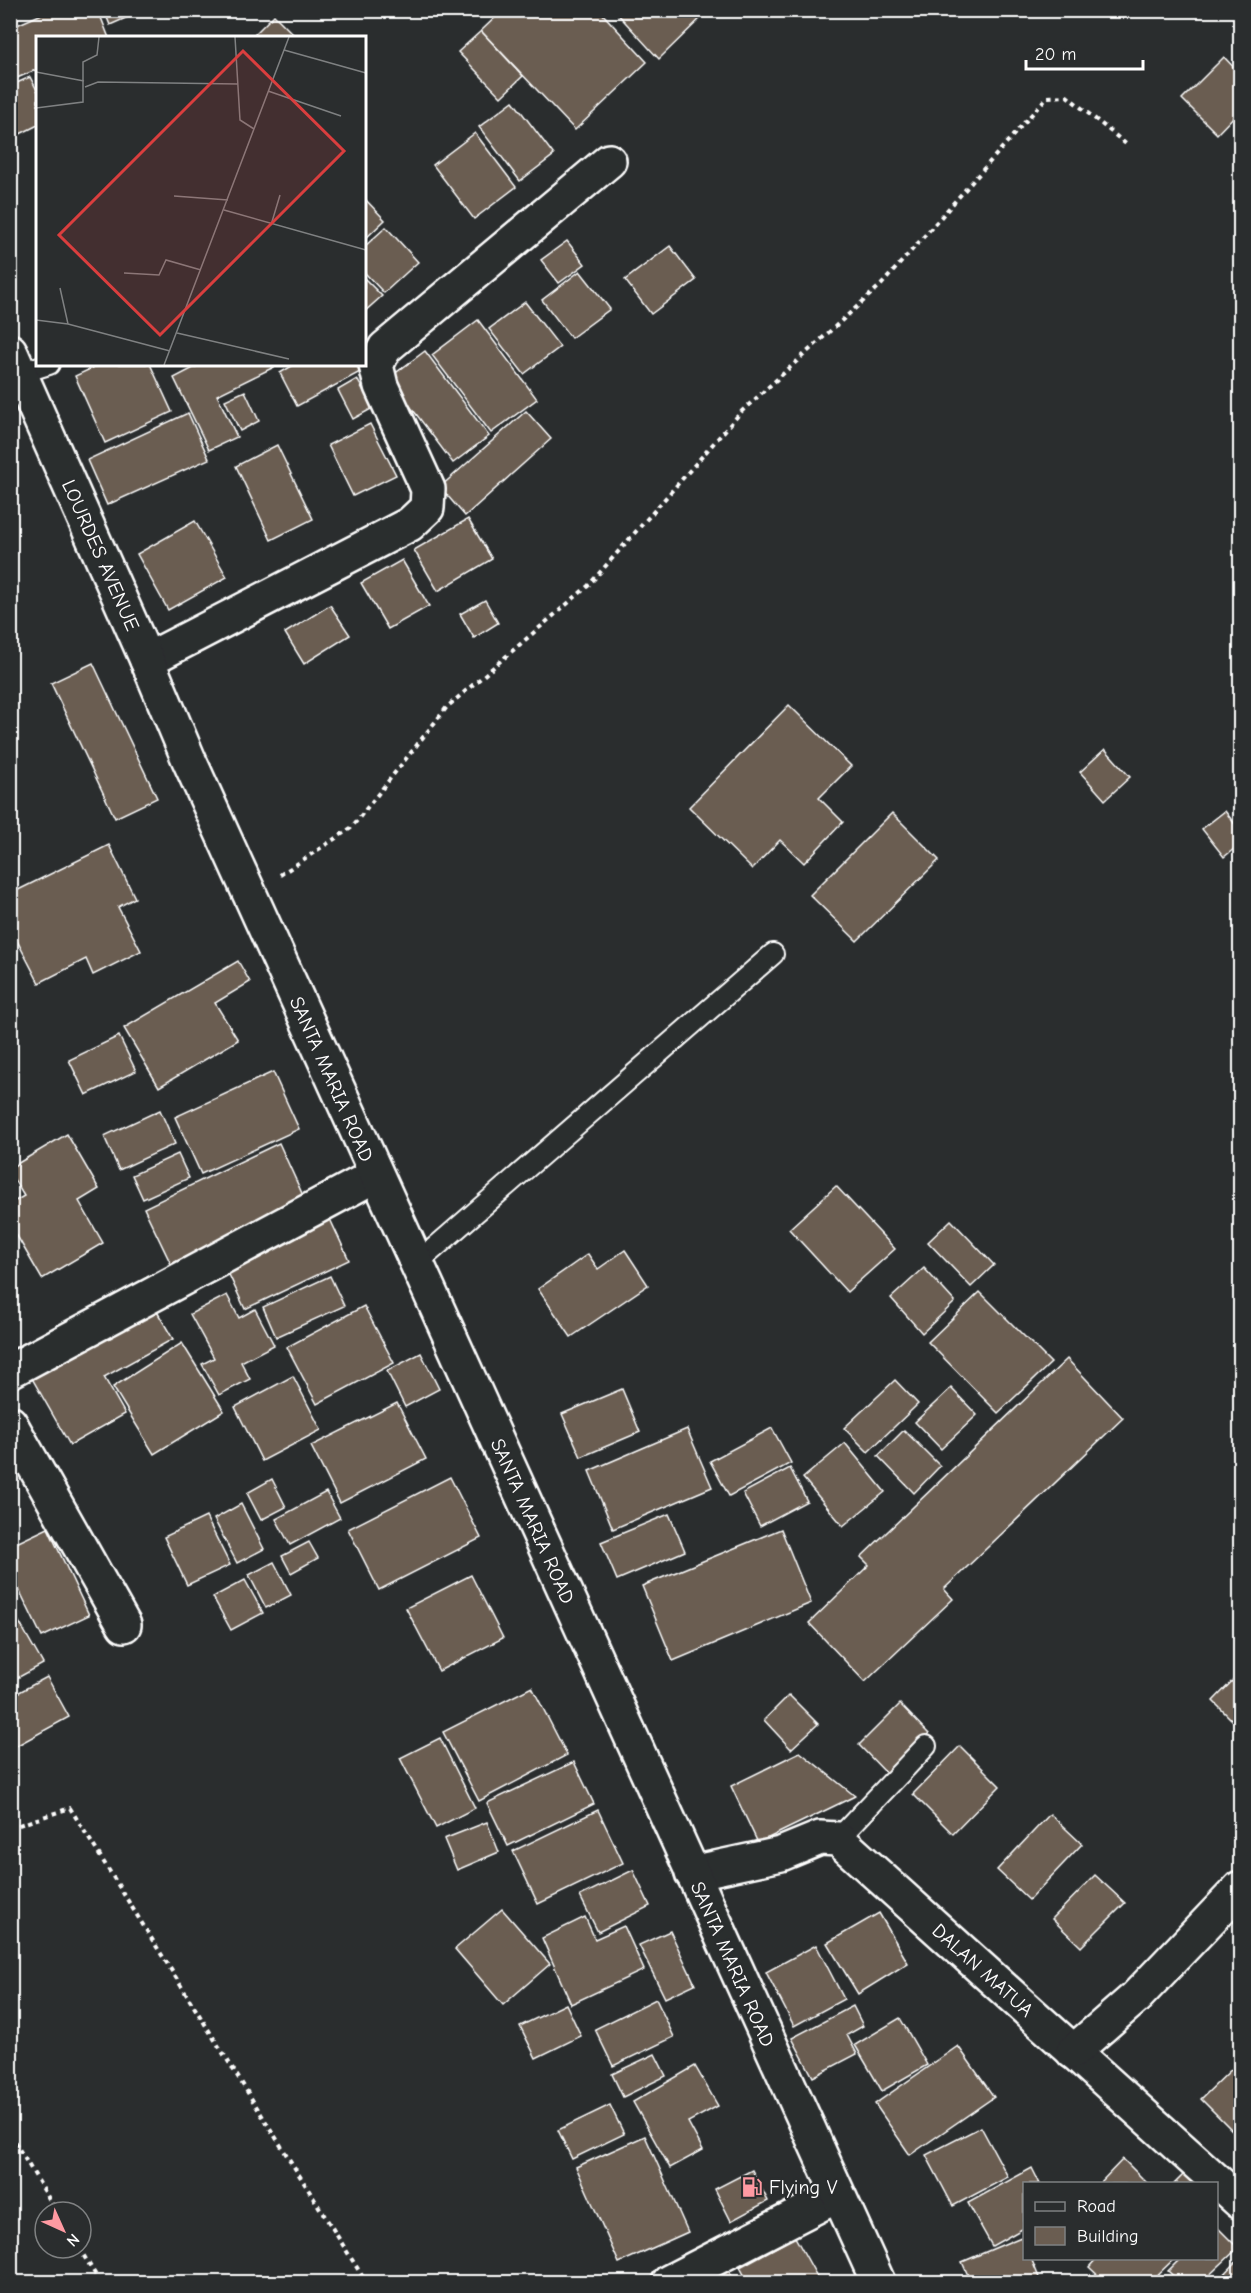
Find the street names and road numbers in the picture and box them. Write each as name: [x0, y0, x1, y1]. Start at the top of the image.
street label: LOURDES AVENUE: [57, 476, 144, 634]
street label: SANTA MARIA ROAD: [285, 993, 378, 1165]
street label: SANTA MARIA ROAD: [486, 1435, 579, 1607]
street label: SANTA MARIA ROAD: [686, 1878, 779, 2050]
street label: DALAN MATUA: [927, 1919, 1038, 2022]

